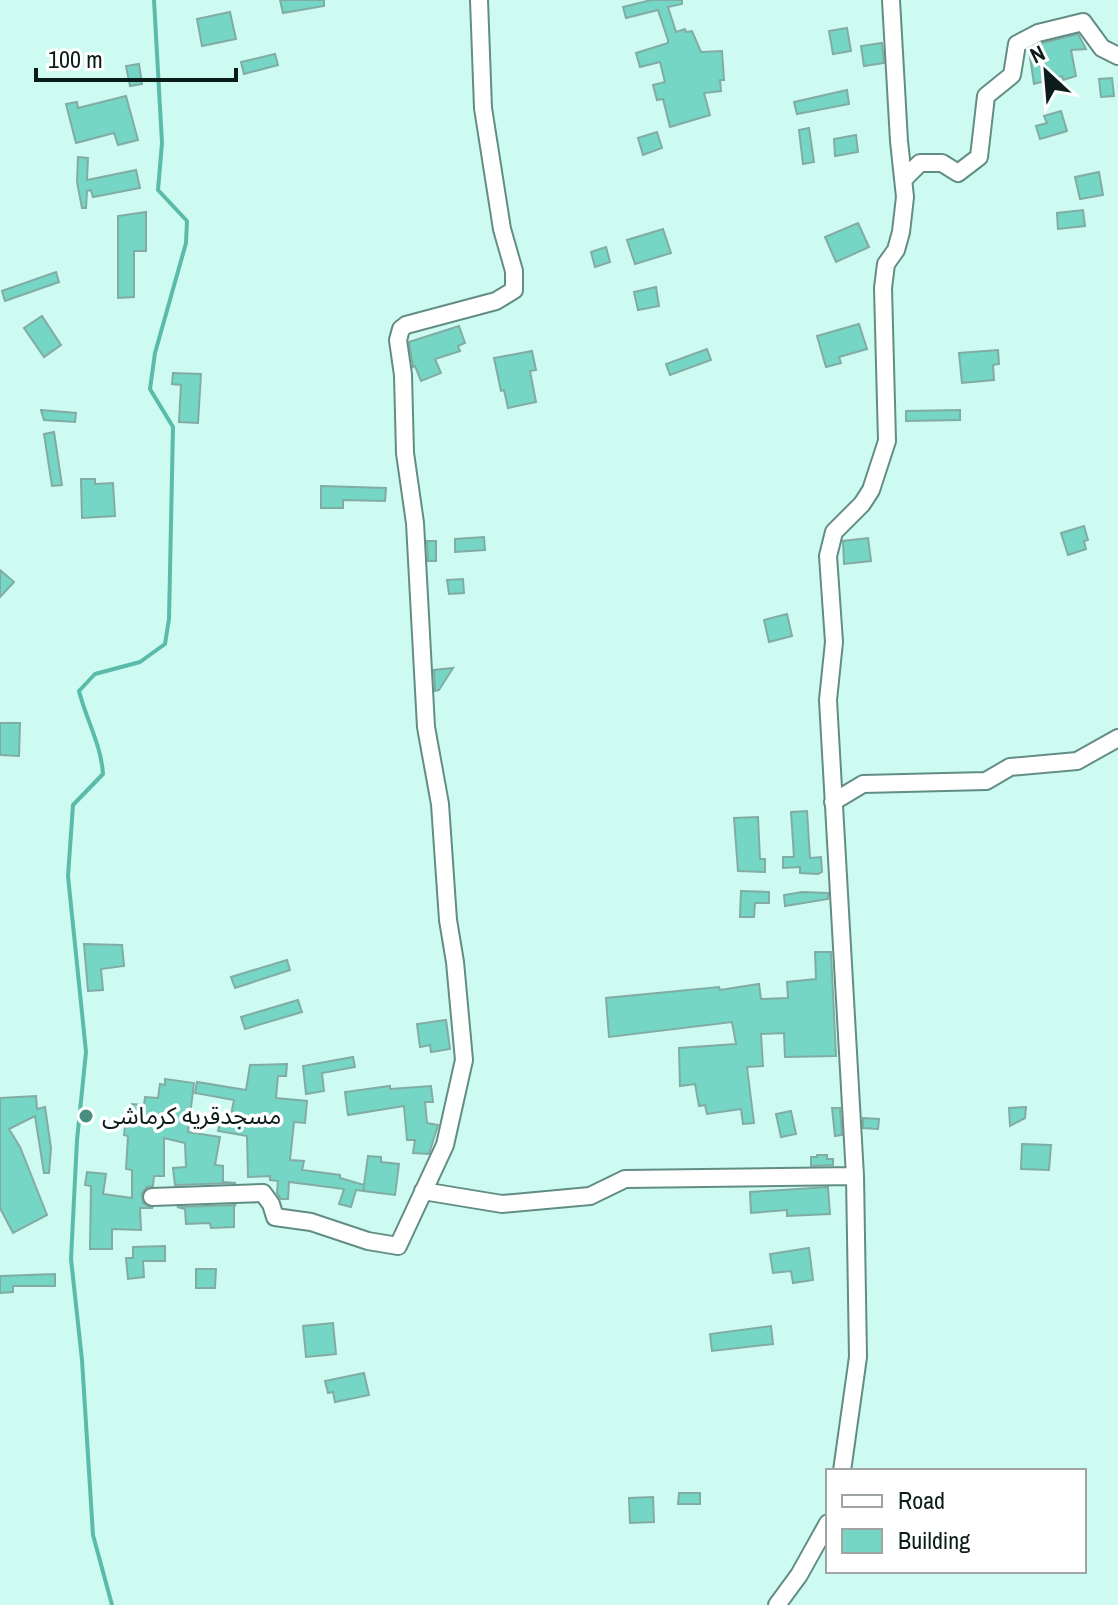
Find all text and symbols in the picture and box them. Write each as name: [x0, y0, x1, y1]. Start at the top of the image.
scale bar: [36, 32, 236, 82]
north arrow: [1006, 32, 1086, 112]
text: N: [1025, 38, 1050, 70]
text: 100 m: [48, 43, 103, 75]
place label: مسجدقریه کرماشی: [102, 1099, 281, 1131]
marker: مسجدقریه کرماشی: [77, 1107, 95, 1125]
legend: [826, 1469, 1086, 1573]
text: Road: [898, 1484, 945, 1516]
text: Building: [898, 1524, 970, 1556]

